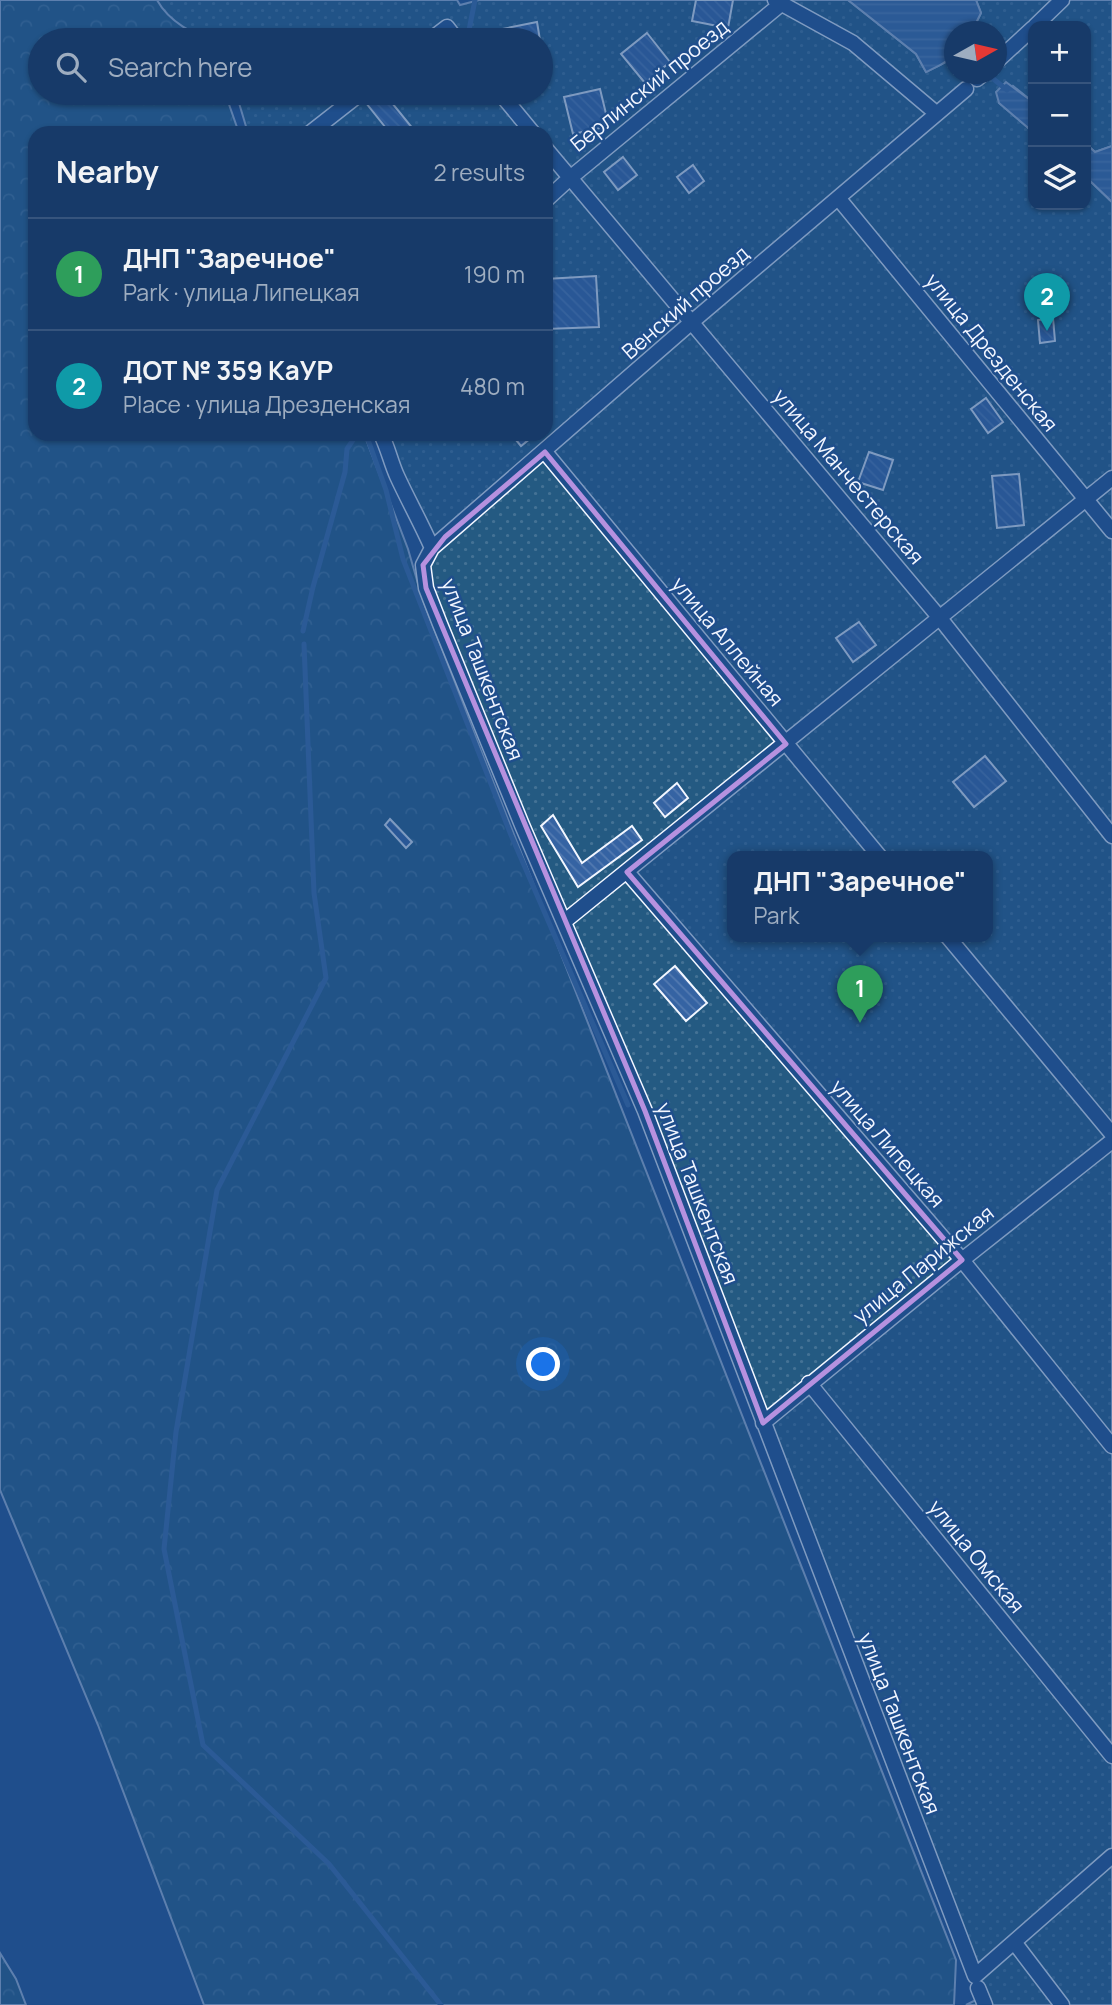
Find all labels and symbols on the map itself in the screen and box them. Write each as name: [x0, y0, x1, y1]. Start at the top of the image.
street label: Берлинский проезд: [564, 12, 734, 158]
north arrow: [944, 21, 1007, 84]
street label: Венский проезд: [616, 239, 754, 365]
street label: улица Дрезденская: [919, 267, 1065, 437]
pin: 2: [1024, 273, 1070, 331]
street label: улица Манчестерская: [767, 382, 931, 570]
street label: улица Аллейная: [666, 570, 790, 712]
street label: улица Ташкентская: [435, 574, 531, 764]
pin: 1: [837, 965, 883, 1023]
street label: улица Липецкая: [825, 1073, 951, 1213]
street label: улица Ташкентская: [650, 1098, 746, 1288]
street label: улица Парижская: [847, 1198, 999, 1330]
your location: [526, 1347, 560, 1381]
street label: улица Омская: [923, 1493, 1031, 1619]
street label: улица Ташкентская: [852, 1628, 948, 1818]

